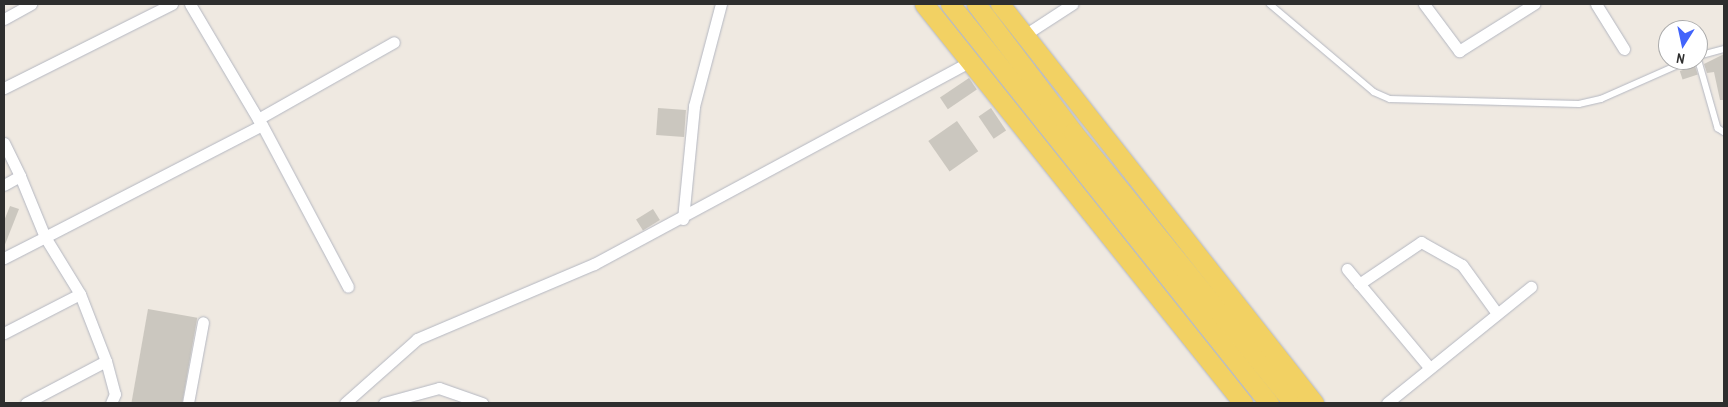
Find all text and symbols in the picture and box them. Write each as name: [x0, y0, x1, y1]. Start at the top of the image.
north arrow: [1658, 20, 1708, 70]
text: N: [1675, 49, 1686, 68]

